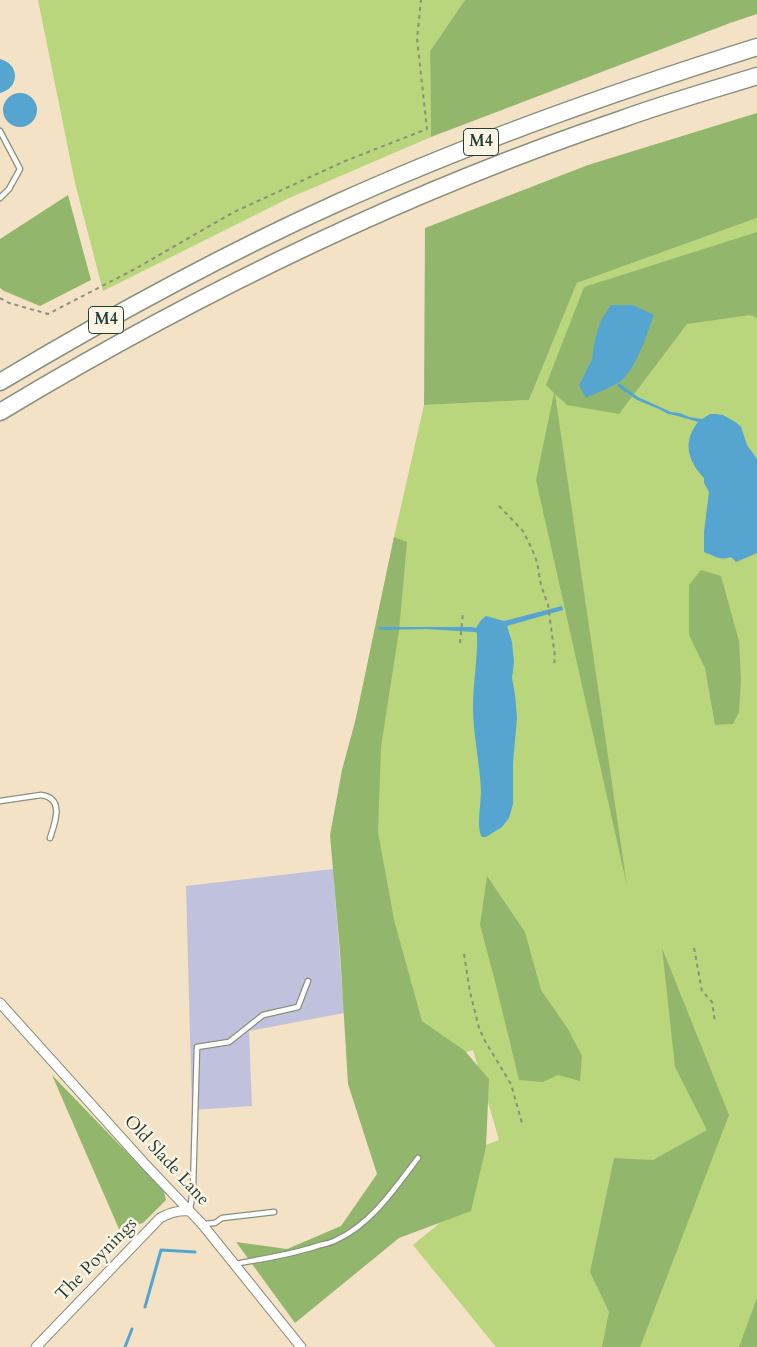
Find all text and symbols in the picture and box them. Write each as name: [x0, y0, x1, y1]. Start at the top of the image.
road number: M4: [464, 128, 498, 156]
road number: M4: [88, 306, 124, 334]
street label: Old Slade Lane: [119, 1111, 213, 1211]
street label: The Poynings: [52, 1214, 142, 1306]

